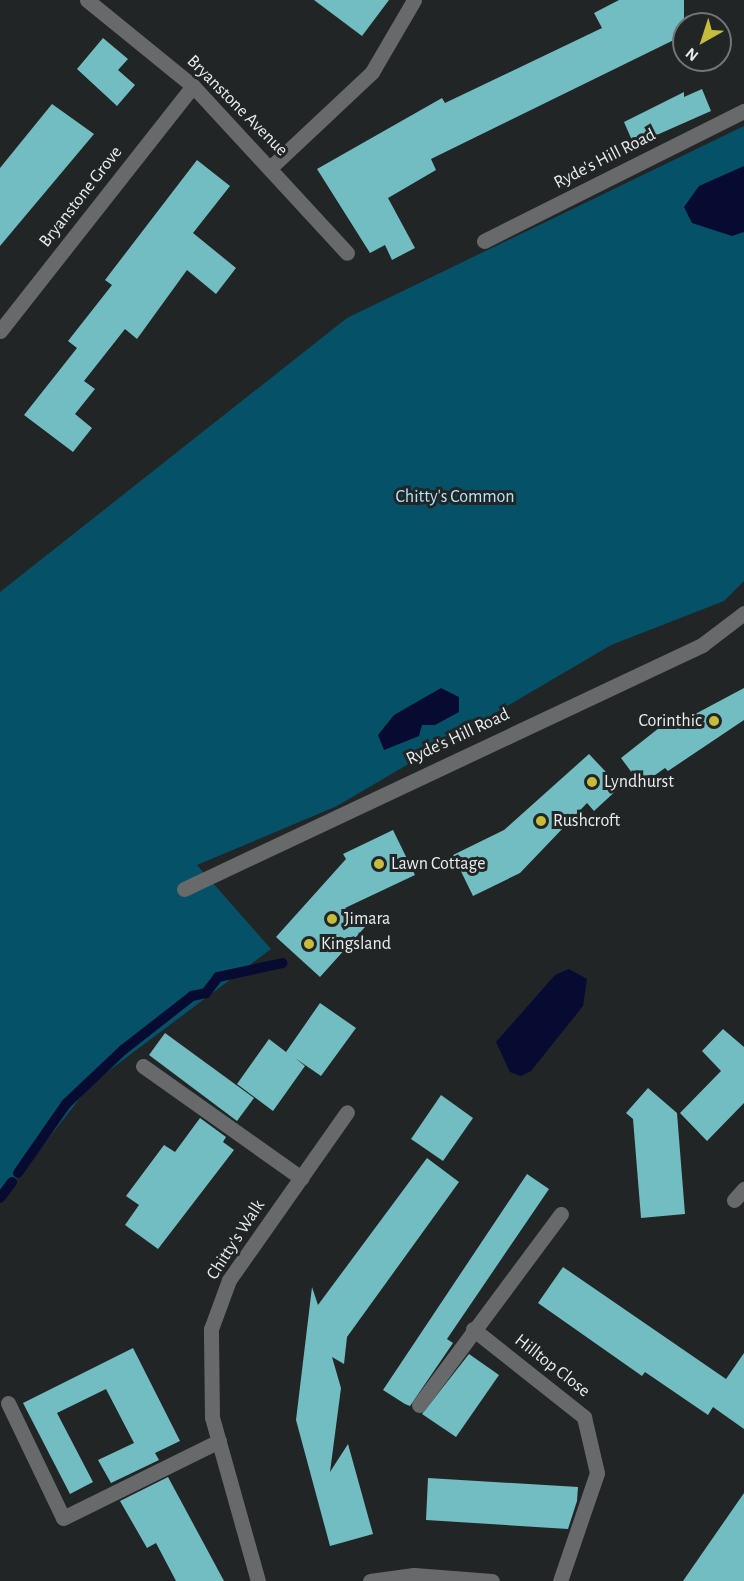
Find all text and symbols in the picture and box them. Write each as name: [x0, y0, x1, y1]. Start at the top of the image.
north arrow: [672, 12, 732, 72]
text: N: [683, 45, 701, 64]
street label: Bryanstone Avenue: [182, 51, 292, 161]
street label: Ryde's Hill Road: [551, 124, 659, 194]
street label: Bryanstone Grove: [35, 142, 127, 252]
park label: Chitty's Common: [395, 486, 515, 508]
street label: Ryde's Hill Road: [403, 704, 513, 770]
place label: Corinthic: [638, 710, 702, 732]
marker: Corinthic: [707, 714, 721, 728]
place label: Lyndhurst: [604, 771, 674, 793]
marker: Lyndhurst: [585, 775, 599, 789]
place label: Rushcroft: [553, 810, 620, 832]
marker: Rushcroft: [534, 814, 548, 828]
place label: Lawn Cottage: [391, 853, 486, 875]
marker: Lawn Cottage: [372, 857, 386, 871]
place label: Jimara: [344, 908, 390, 930]
marker: Jimara: [325, 912, 339, 926]
place label: Kingsland: [321, 933, 391, 955]
marker: Kingsland: [302, 937, 316, 951]
street label: Chitty's Walk: [202, 1196, 270, 1284]
street label: Hilltop Close: [510, 1330, 594, 1402]

